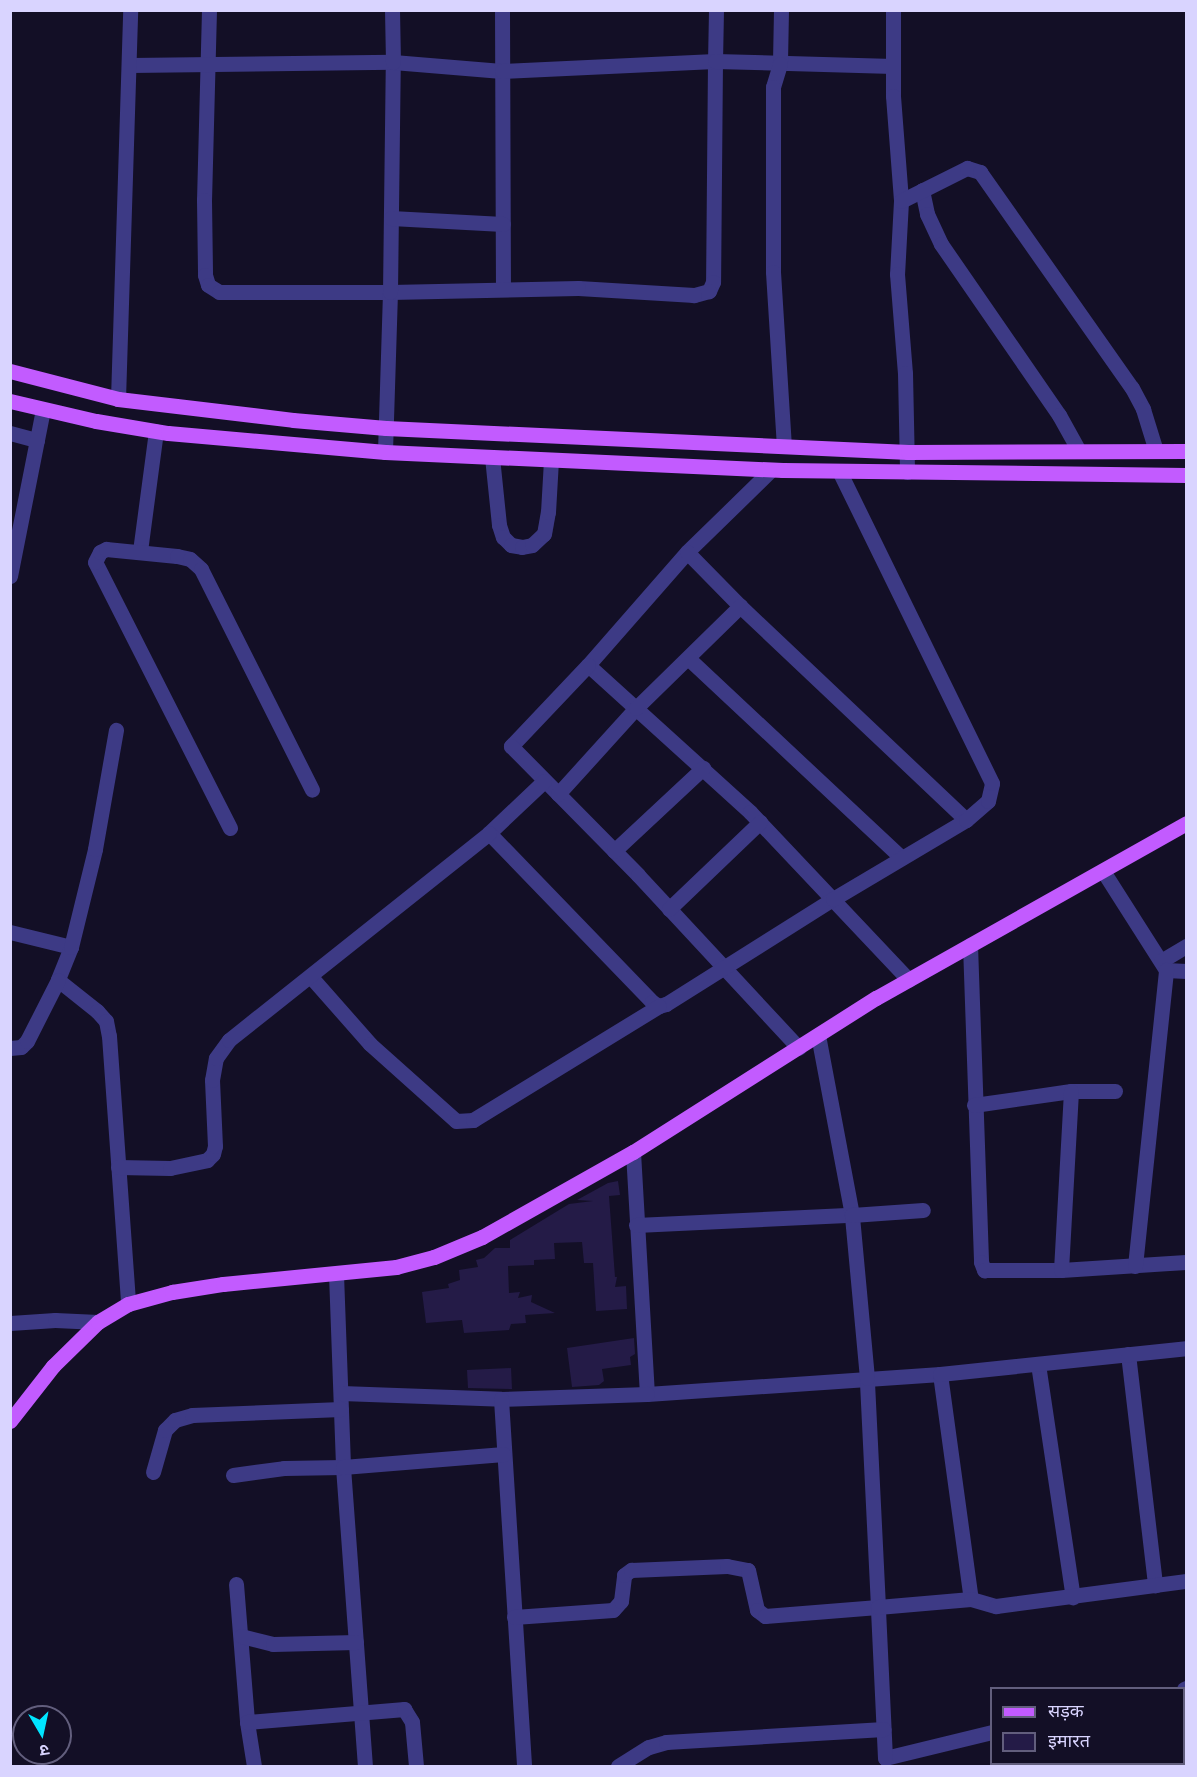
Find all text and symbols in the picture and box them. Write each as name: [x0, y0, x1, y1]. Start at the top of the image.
legend: [990, 1687, 1185, 1765]
text: सड़क: [1048, 1700, 1084, 1720]
north arrow: [12, 1705, 72, 1765]
text: इमारत: [1048, 1730, 1090, 1750]
text: उ: [38, 1741, 51, 1760]

